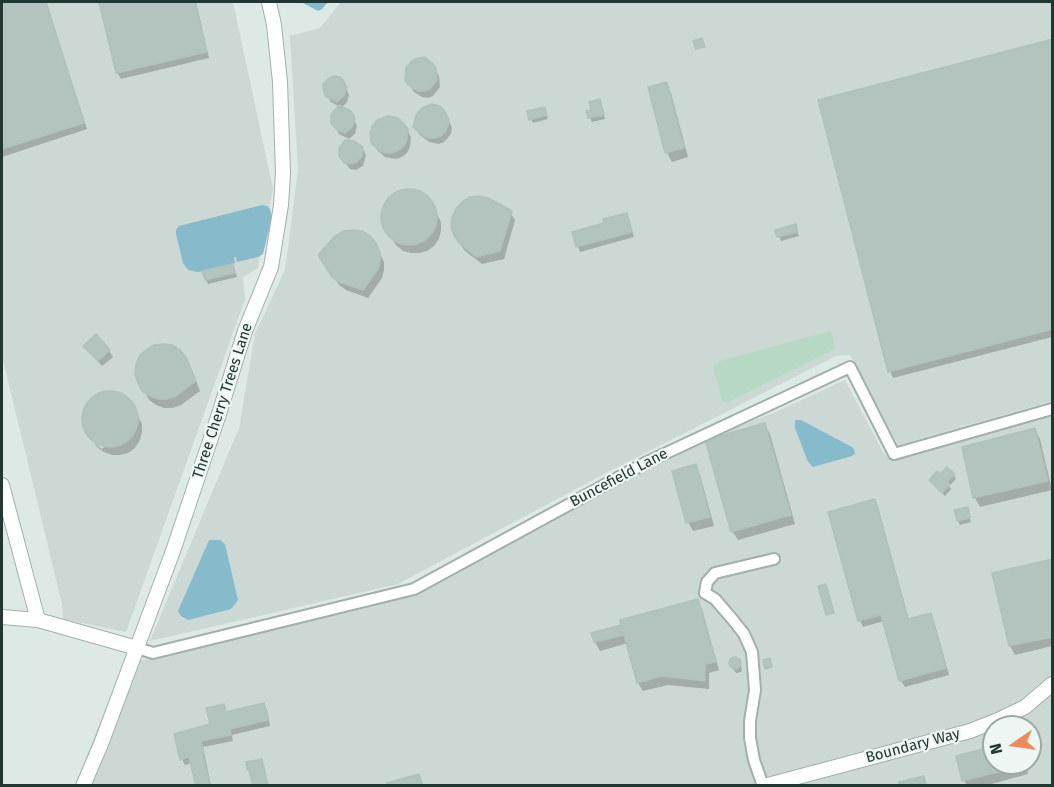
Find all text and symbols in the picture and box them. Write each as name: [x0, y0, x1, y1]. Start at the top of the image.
street label: Three Cherry Trees Lane: [189, 321, 257, 481]
street label: Buncefield Lane: [567, 445, 671, 511]
north arrow: [982, 715, 1042, 775]
street label: Boundary Way: [864, 725, 962, 767]
text: N: [985, 741, 1006, 756]

